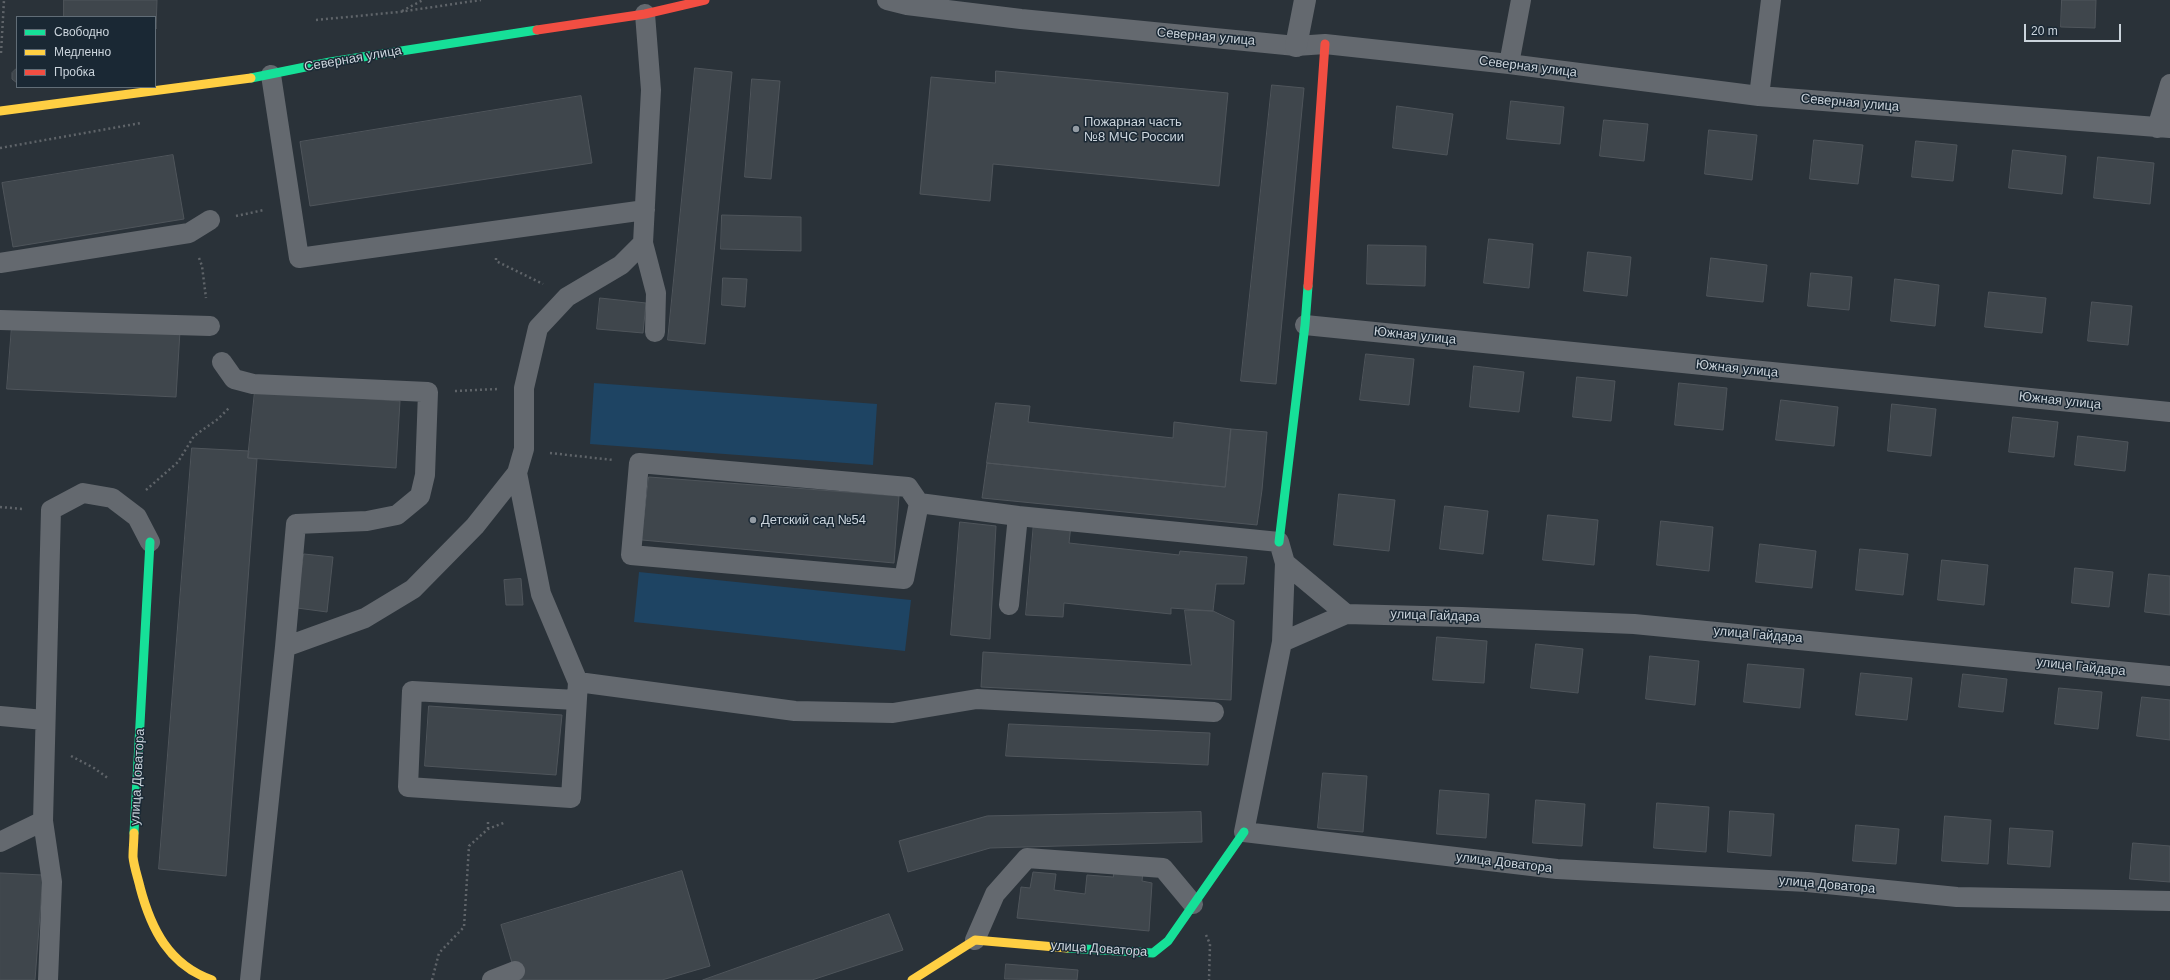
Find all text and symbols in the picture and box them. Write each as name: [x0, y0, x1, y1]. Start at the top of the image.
legend: [16, 16, 156, 88]
scale bar: [2026, 16, 2123, 42]
text: 20 m: [2031, 24, 2058, 38]
text: Свободно: [54, 25, 109, 39]
street label: Северная улица: [1156, 25, 1256, 49]
street label: Северная улица: [303, 43, 403, 75]
text: Медленно: [54, 45, 111, 59]
street label: Северная улица: [1478, 53, 1578, 81]
text: Пробка: [54, 65, 95, 79]
street label: Северная улица: [1800, 91, 1900, 115]
place label: Пожарная часть №8 МЧС России: [1084, 114, 1184, 145]
marker: Пожарная часть №8 МЧС России: [1071, 124, 1081, 134]
street label: Южная улица: [1373, 324, 1457, 348]
street label: Южная улица: [1695, 357, 1779, 381]
street label: Южная улица: [2018, 389, 2102, 413]
place label: Детский сад №54: [761, 512, 866, 528]
marker: Детский сад №54: [748, 515, 758, 525]
street label: улица Гайдара: [1390, 607, 1480, 625]
street label: улица Гайдара: [1713, 623, 1803, 647]
street label: улица Гайдара: [2036, 655, 2126, 679]
street label: улица Доватора: [128, 728, 148, 826]
street label: улица Доватора: [1455, 849, 1553, 877]
street label: улица Доватора: [1778, 873, 1876, 897]
street label: улица Доватора: [1050, 938, 1148, 960]

